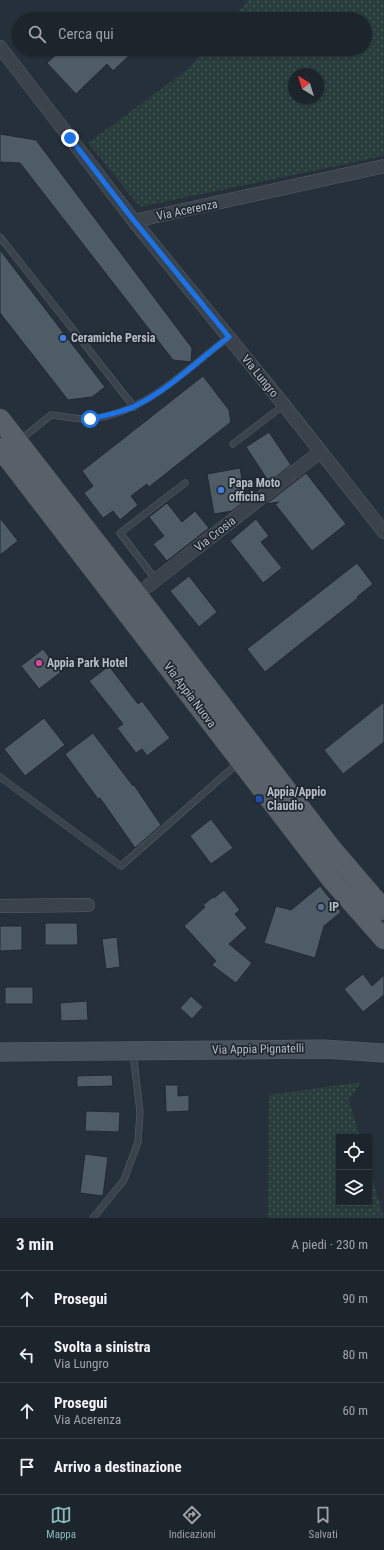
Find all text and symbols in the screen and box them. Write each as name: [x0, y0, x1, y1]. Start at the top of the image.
search box: [12, 12, 372, 56]
icon: search: [26, 23, 48, 45]
text: Cerca qui: [58, 25, 114, 43]
north arrow: [288, 68, 324, 104]
route end: [61, 129, 79, 147]
street label: Via Acerenza: [155, 197, 219, 223]
place label: Ceramiche Persia: [71, 331, 156, 345]
marker: Ceramiche Persia: [58, 333, 68, 343]
street label: Via Lungro: [239, 352, 281, 400]
route start: [81, 410, 99, 428]
place label: Papa Moto officina: [229, 476, 280, 504]
marker: Papa Moto officina: [216, 485, 226, 495]
street label: Via Crosia: [192, 513, 239, 554]
place label: Appia Park Hotel: [47, 656, 128, 670]
marker: Appia Park Hotel: [34, 658, 44, 668]
street label: Via Appia Nuova: [161, 660, 219, 731]
place label: Appia/Appio Claudio: [267, 785, 326, 813]
marker: Appia/Appio Claudio: [254, 794, 264, 804]
place label: IP: [329, 900, 339, 914]
marker: IP: [316, 902, 326, 912]
street label: Via Appia Pignatelli: [212, 1041, 304, 1057]
map controls: [336, 1134, 372, 1206]
button: locate: [336, 1134, 372, 1170]
button: layers: [336, 1170, 372, 1206]
text: 3 min: [16, 1234, 54, 1254]
text: A piedi · 230 m: [291, 1237, 368, 1252]
icon: ahead: [16, 1288, 38, 1310]
text: Prosegui: [54, 1290, 107, 1308]
text: 90 m: [342, 1291, 368, 1306]
text: Svolta a sinistra: [54, 1338, 151, 1356]
icon: left: [16, 1344, 38, 1366]
text: 80 m: [342, 1347, 368, 1362]
text: Via Lungro: [54, 1356, 109, 1371]
text: Prosegui: [54, 1394, 107, 1412]
icon: ahead: [16, 1400, 38, 1422]
text: 60 m: [342, 1403, 368, 1418]
text: Via Acerenza: [54, 1412, 121, 1427]
icon: arrive: [16, 1456, 38, 1478]
text: Arrivo a destinazione: [54, 1458, 182, 1476]
tab: Mappa: [46, 1504, 76, 1541]
tab: Indicazioni: [169, 1504, 216, 1541]
tab: Salvati: [308, 1504, 338, 1541]

